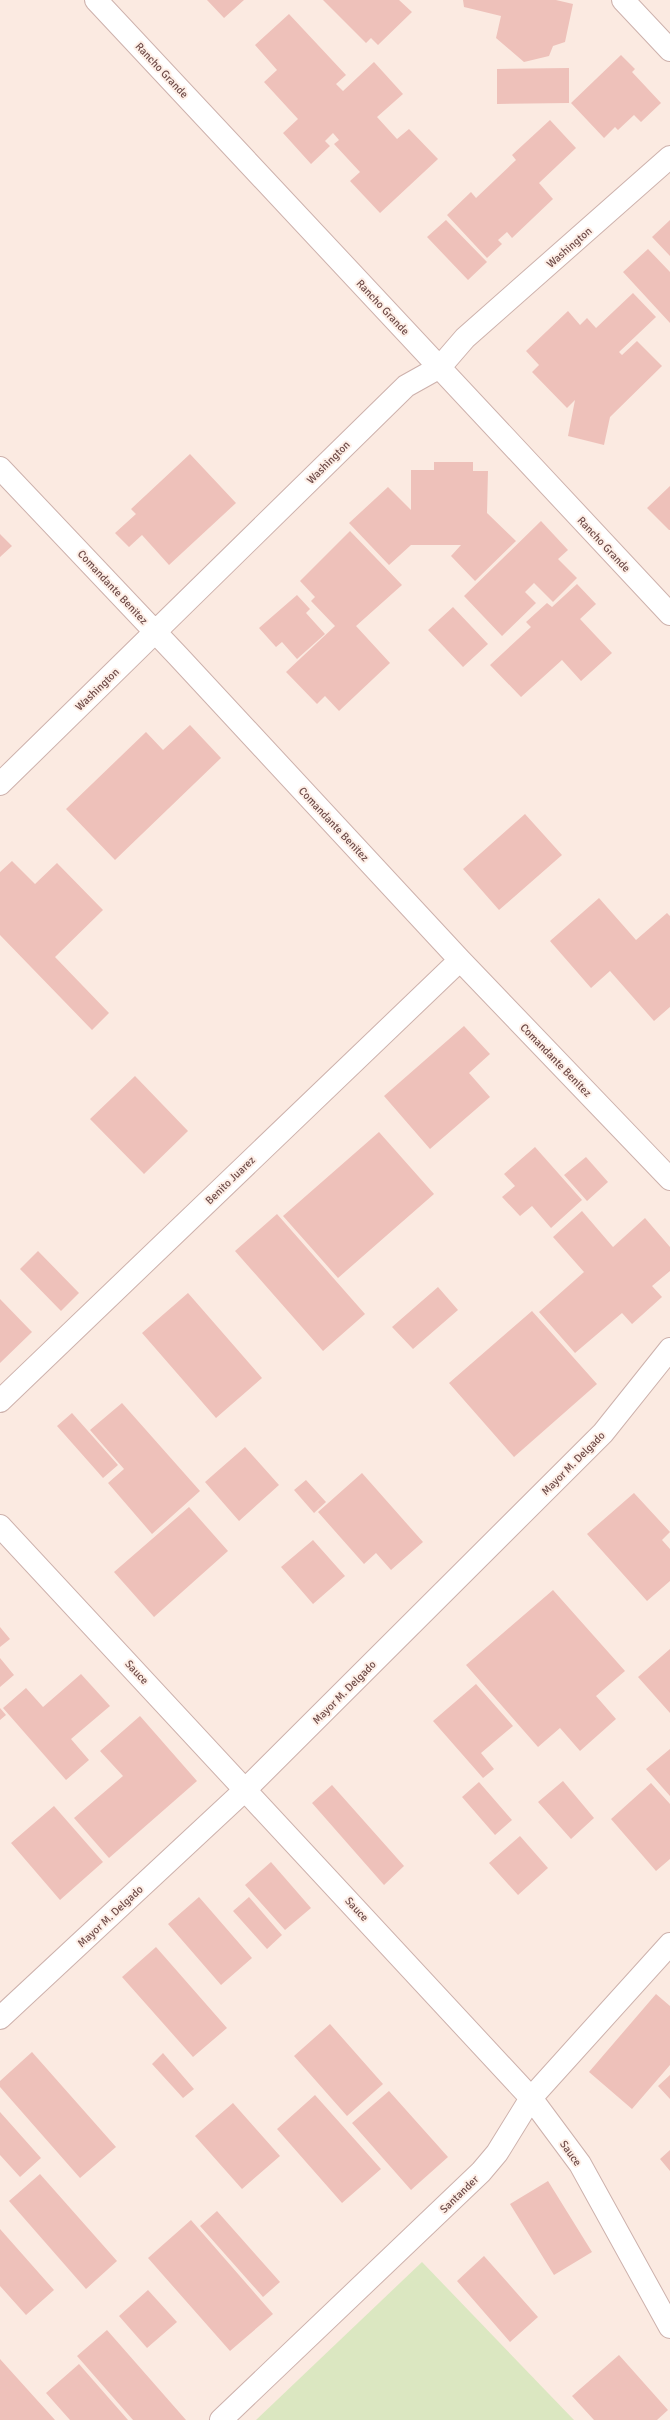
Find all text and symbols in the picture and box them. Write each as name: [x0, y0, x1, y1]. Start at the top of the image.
street label: Rancho Grande: [133, 40, 191, 101]
street label: Washington: [544, 224, 595, 271]
street label: Rancho Grande: [354, 277, 412, 338]
street label: Washington: [304, 438, 353, 487]
street label: Rancho Grande: [575, 514, 633, 575]
street label: Comandante Benitez: [75, 547, 151, 627]
street label: Washington: [73, 665, 122, 713]
street label: Comandante Benitez: [296, 784, 372, 864]
street label: Comandante Benitez: [517, 1021, 594, 1100]
street label: Benito Juarez: [203, 1153, 258, 1207]
street label: Mayor M. Delgado: [539, 1429, 608, 1498]
street label: Sauce: [122, 1658, 151, 1687]
street label: Mayor M. Delgado: [310, 1658, 379, 1727]
street label: Mayor M. Delgado: [75, 1883, 146, 1950]
street label: Sauce: [342, 1895, 371, 1924]
street label: Sauce: [557, 2138, 584, 2169]
street label: Santander: [437, 2173, 481, 2216]

